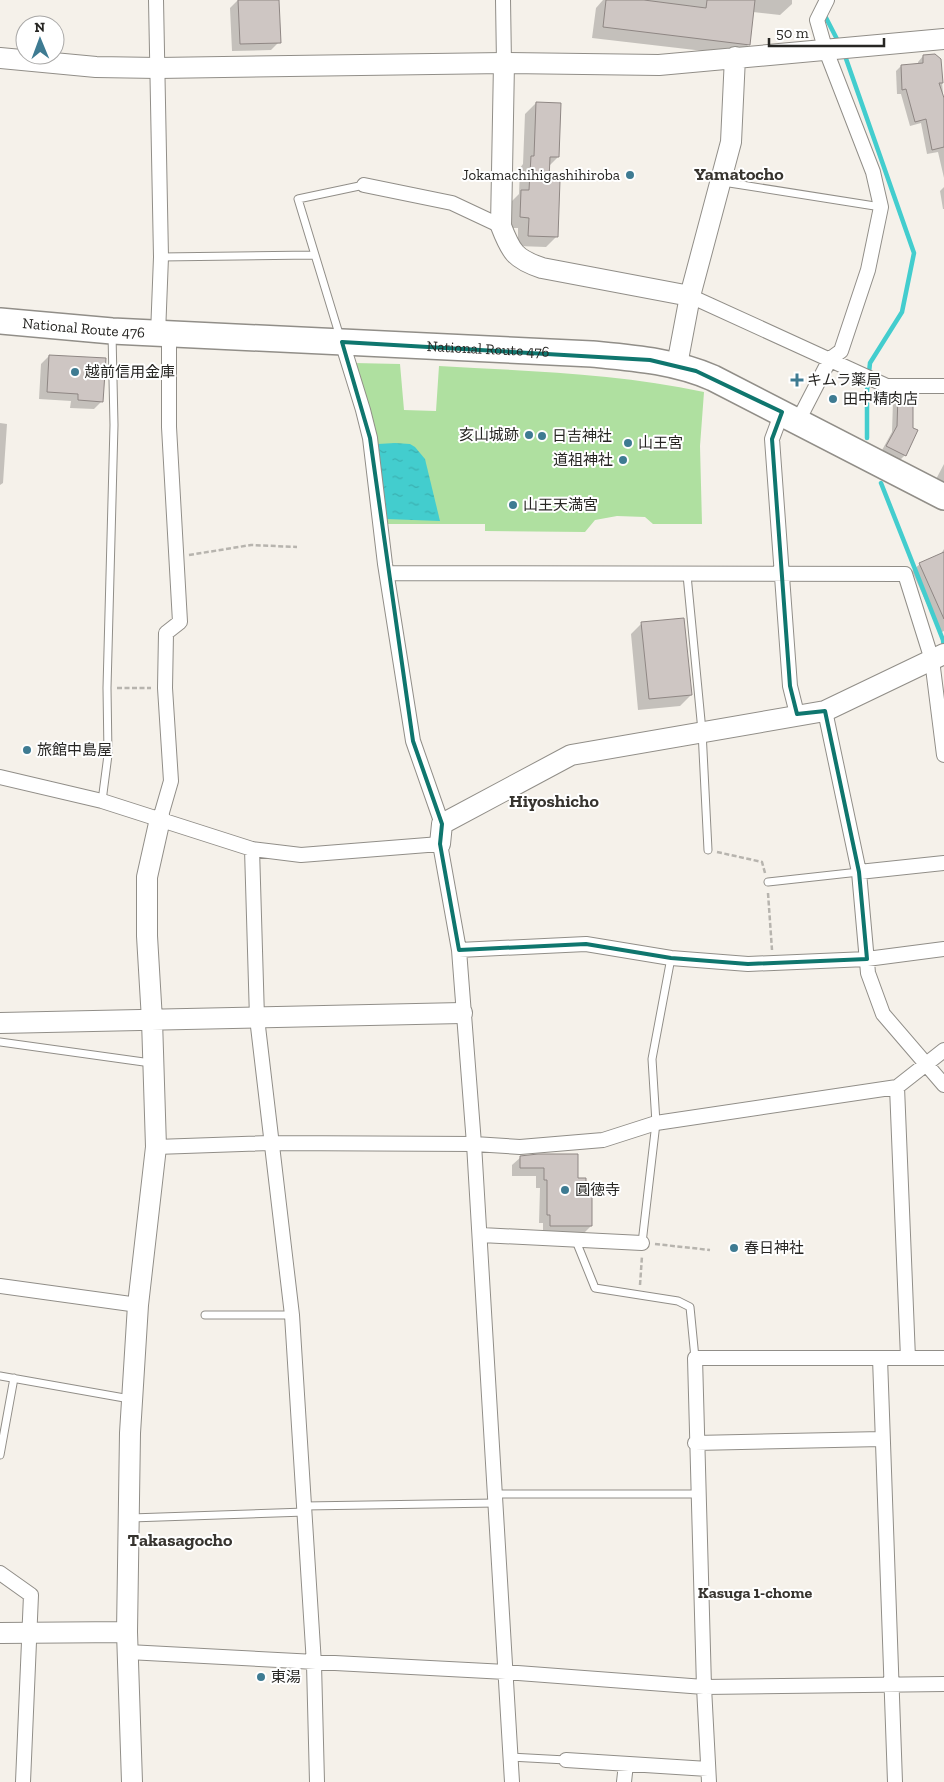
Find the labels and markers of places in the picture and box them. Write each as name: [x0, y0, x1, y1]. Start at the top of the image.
place label: Jokamachihigashihiroba: [462, 166, 620, 184]
marker: Jokamachihigashihiroba: [624, 169, 636, 181]
place label: 越前信用金庫: [84, 363, 175, 381]
marker: 越前信用金庫: [69, 366, 81, 378]
place label: キムラ薬局: [807, 371, 881, 389]
marker: キムラ薬局: [791, 374, 803, 386]
place label: 田中精肉店: [843, 390, 918, 408]
marker: 田中精肉店: [827, 393, 839, 405]
place label: 亥山城跡: [459, 426, 519, 444]
place label: 日吉神社: [552, 427, 612, 445]
marker: 亥山城跡: [523, 429, 535, 441]
marker: 日吉神社: [536, 430, 548, 442]
place label: 山王宮: [638, 434, 683, 452]
marker: 山王宮: [622, 437, 634, 449]
place label: 道祖神社: [553, 451, 613, 469]
marker: 道祖神社: [617, 454, 629, 466]
place label: 山王天満宮: [523, 496, 598, 514]
marker: 山王天満宮: [507, 499, 519, 511]
place label: 旅館中島屋: [37, 741, 112, 759]
marker: 旅館中島屋: [21, 744, 33, 756]
place label: 圓徳寺: [575, 1181, 620, 1199]
marker: 圓徳寺: [559, 1184, 571, 1196]
place label: 春日神社: [744, 1239, 804, 1257]
marker: 春日神社: [728, 1242, 740, 1254]
place label: 東湯: [271, 1668, 301, 1686]
marker: 東湯: [255, 1671, 267, 1683]

